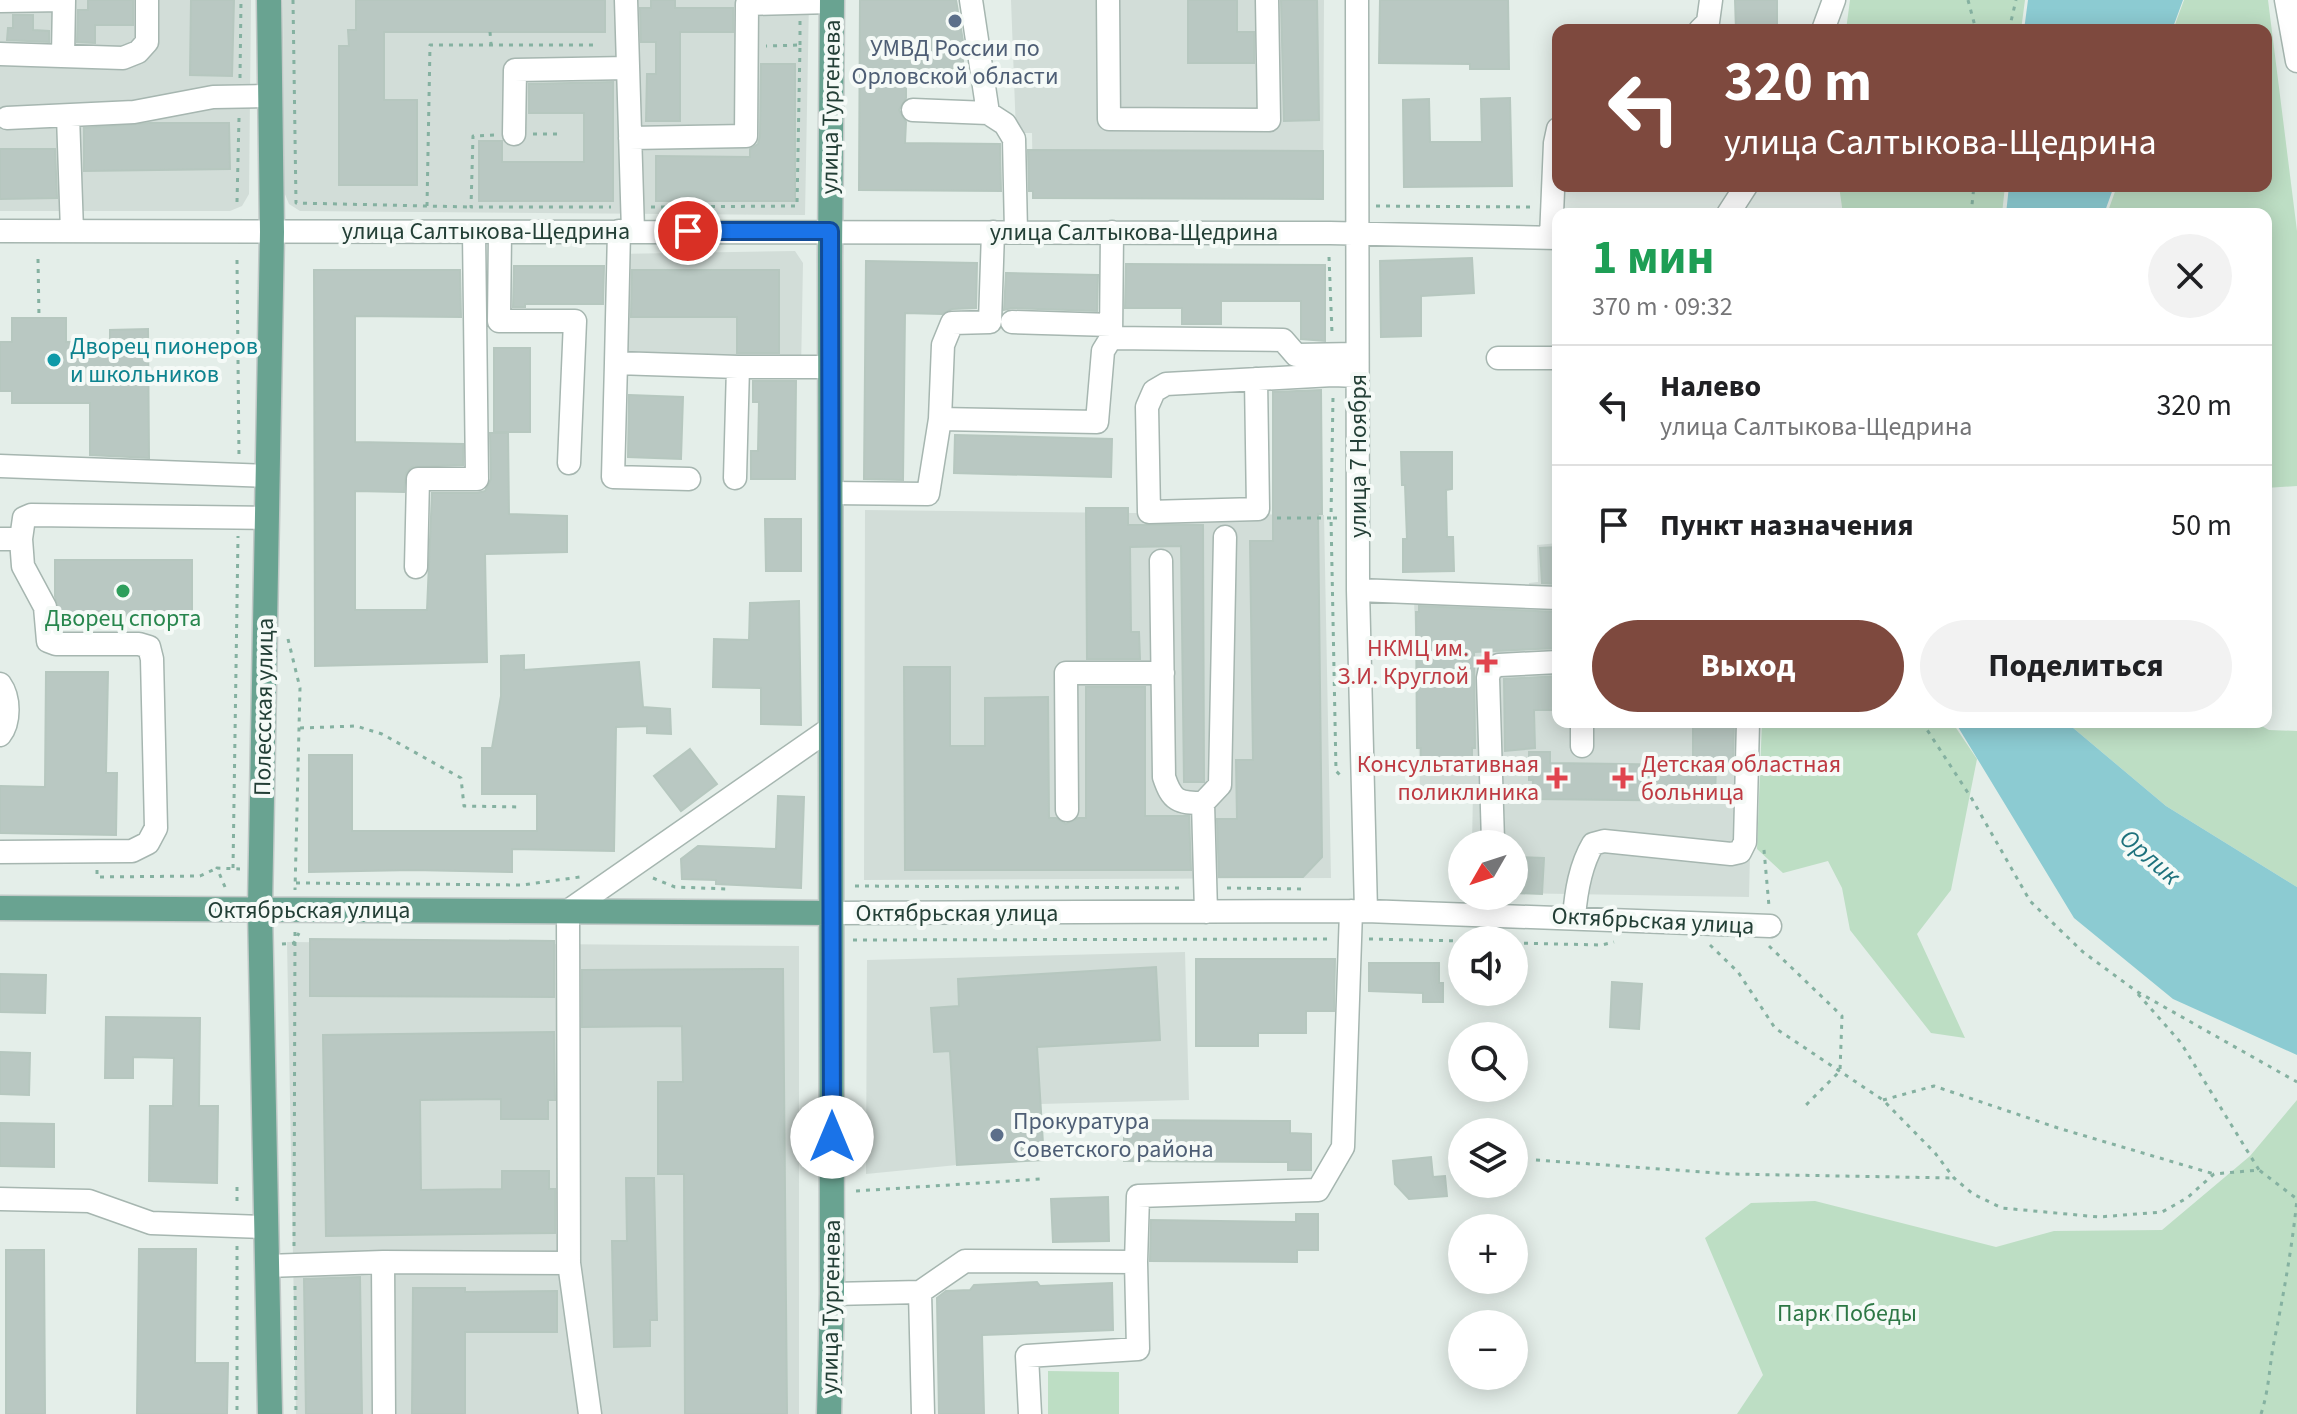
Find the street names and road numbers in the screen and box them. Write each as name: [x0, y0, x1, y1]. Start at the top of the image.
street label: улица Тургенева: [812, 19, 850, 195]
street label: улица Салтыкова-Щедрина: [342, 214, 630, 249]
street label: улица Салтыкова-Щедрина: [990, 215, 1278, 250]
street label: улица 7 Ноября: [1341, 374, 1376, 538]
street label: Полесская улица: [245, 618, 283, 796]
street label: Октябрьская улица: [208, 893, 410, 928]
street label: Октябрьская улица: [856, 896, 1058, 931]
street label: Октябрьская улица: [1551, 898, 1755, 944]
street label: улица Тургенева: [812, 1219, 850, 1395]

